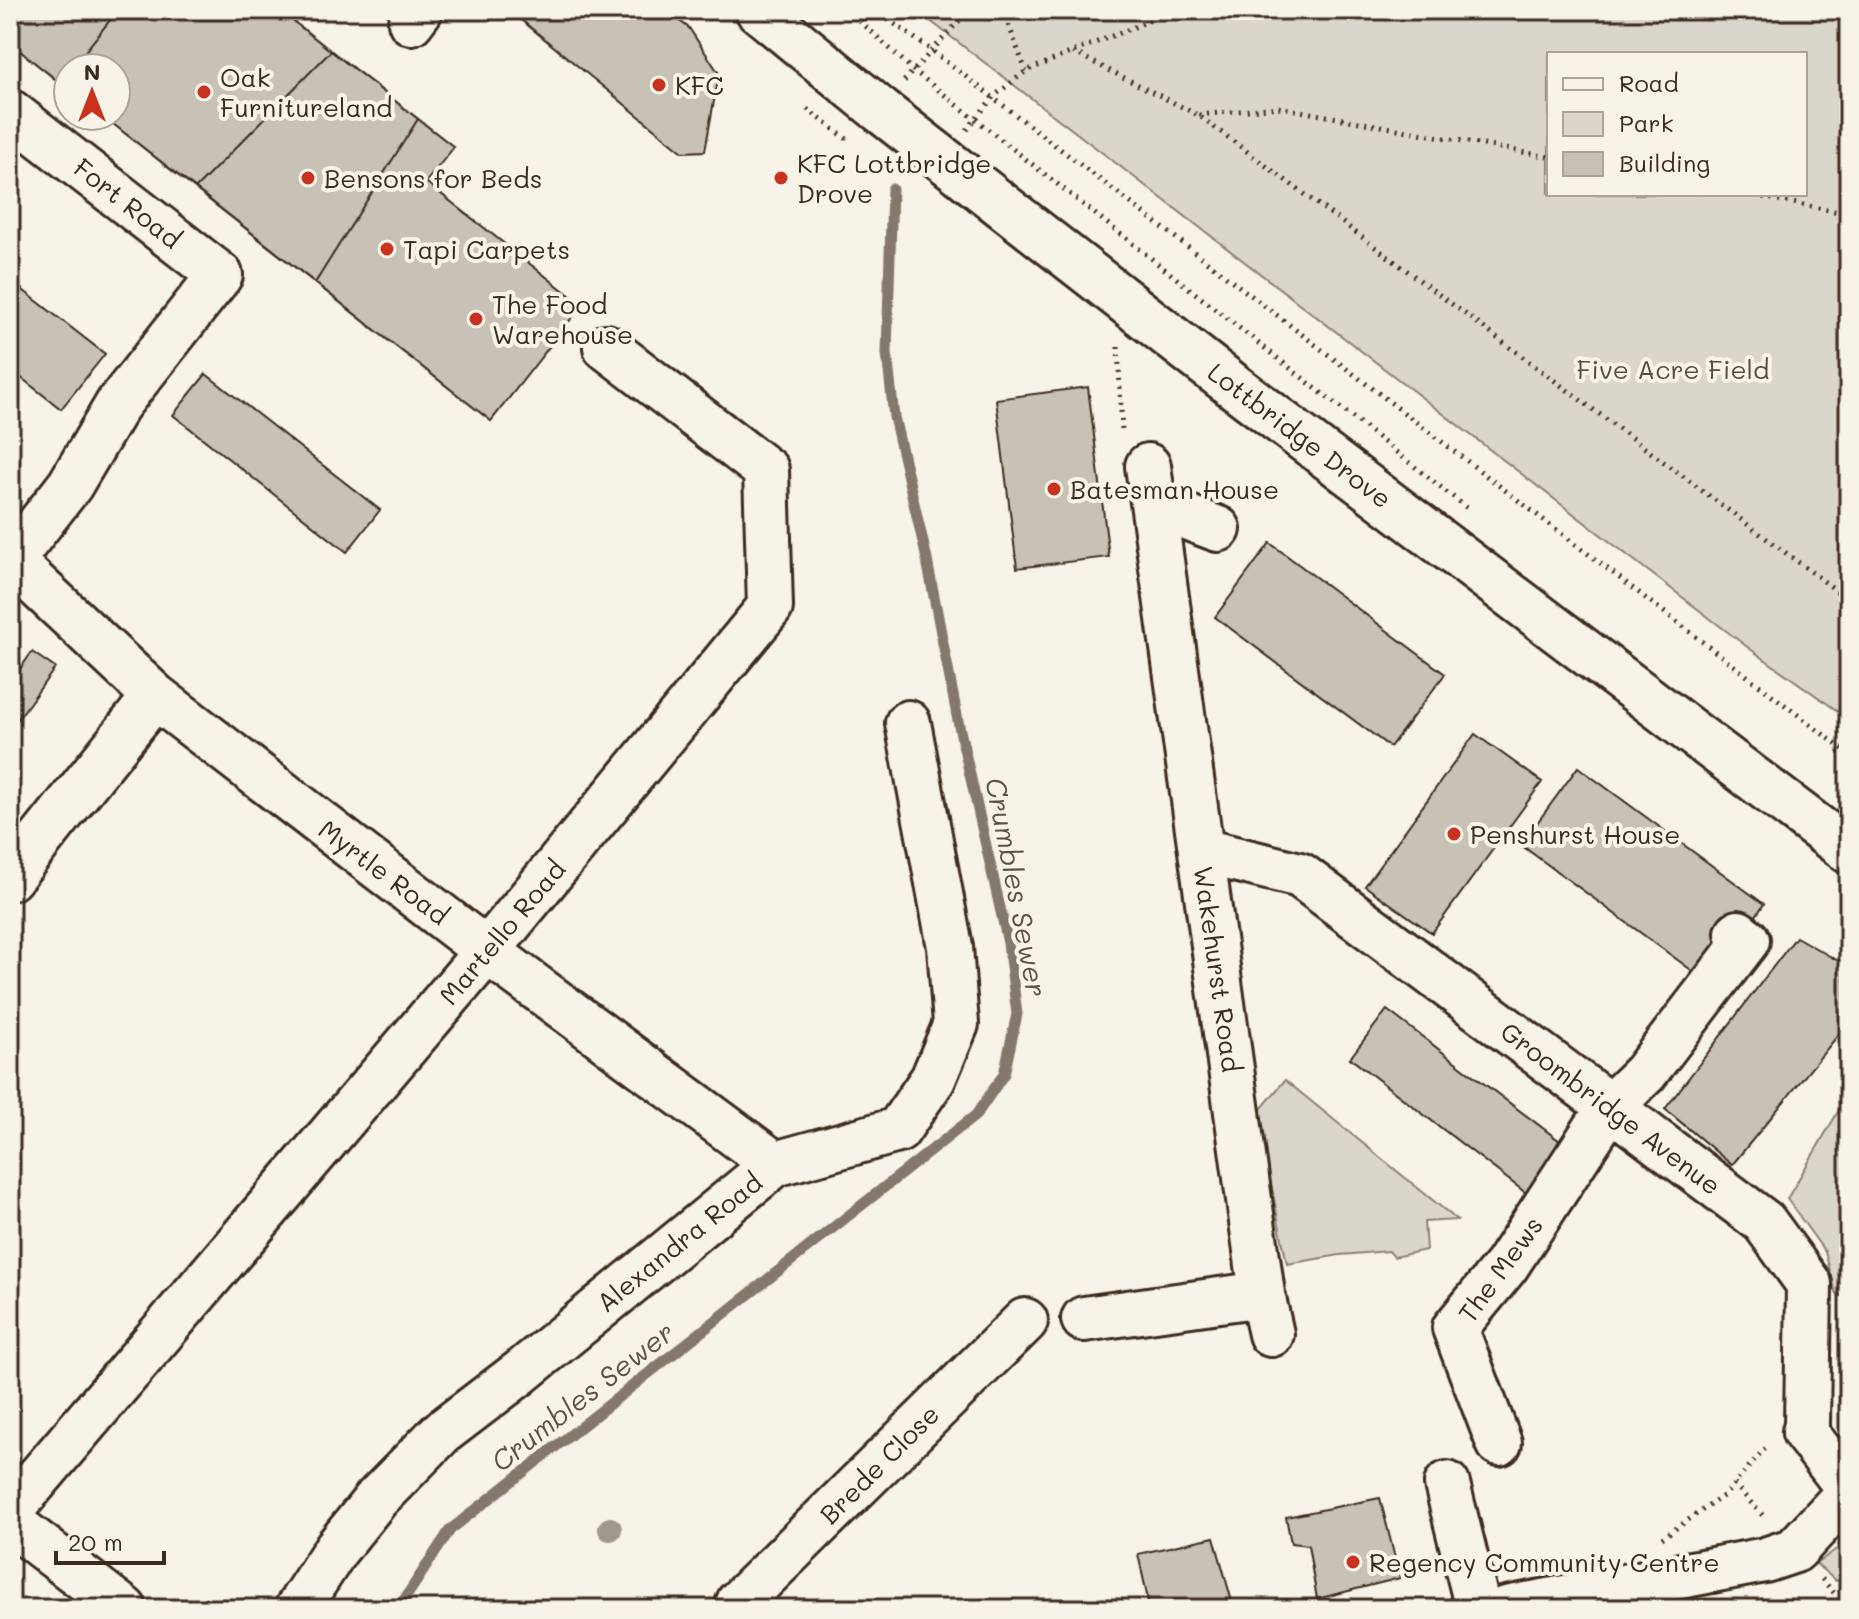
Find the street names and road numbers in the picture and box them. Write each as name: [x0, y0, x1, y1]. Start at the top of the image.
street label: Fort Road: [67, 150, 189, 256]
street label: Lottbridge Drove: [1201, 355, 1399, 515]
street label: Myrtle Road: [312, 812, 456, 932]
street label: Martello Road: [431, 852, 573, 1012]
street label: Wakehurst Road: [1187, 864, 1249, 1074]
street label: Groombridge Avenue: [1494, 1014, 1728, 1202]
street label: Alexandra Road: [589, 1165, 769, 1319]
street label: The Mews: [1450, 1209, 1550, 1329]
street label: Brede Close: [812, 1397, 946, 1531]

